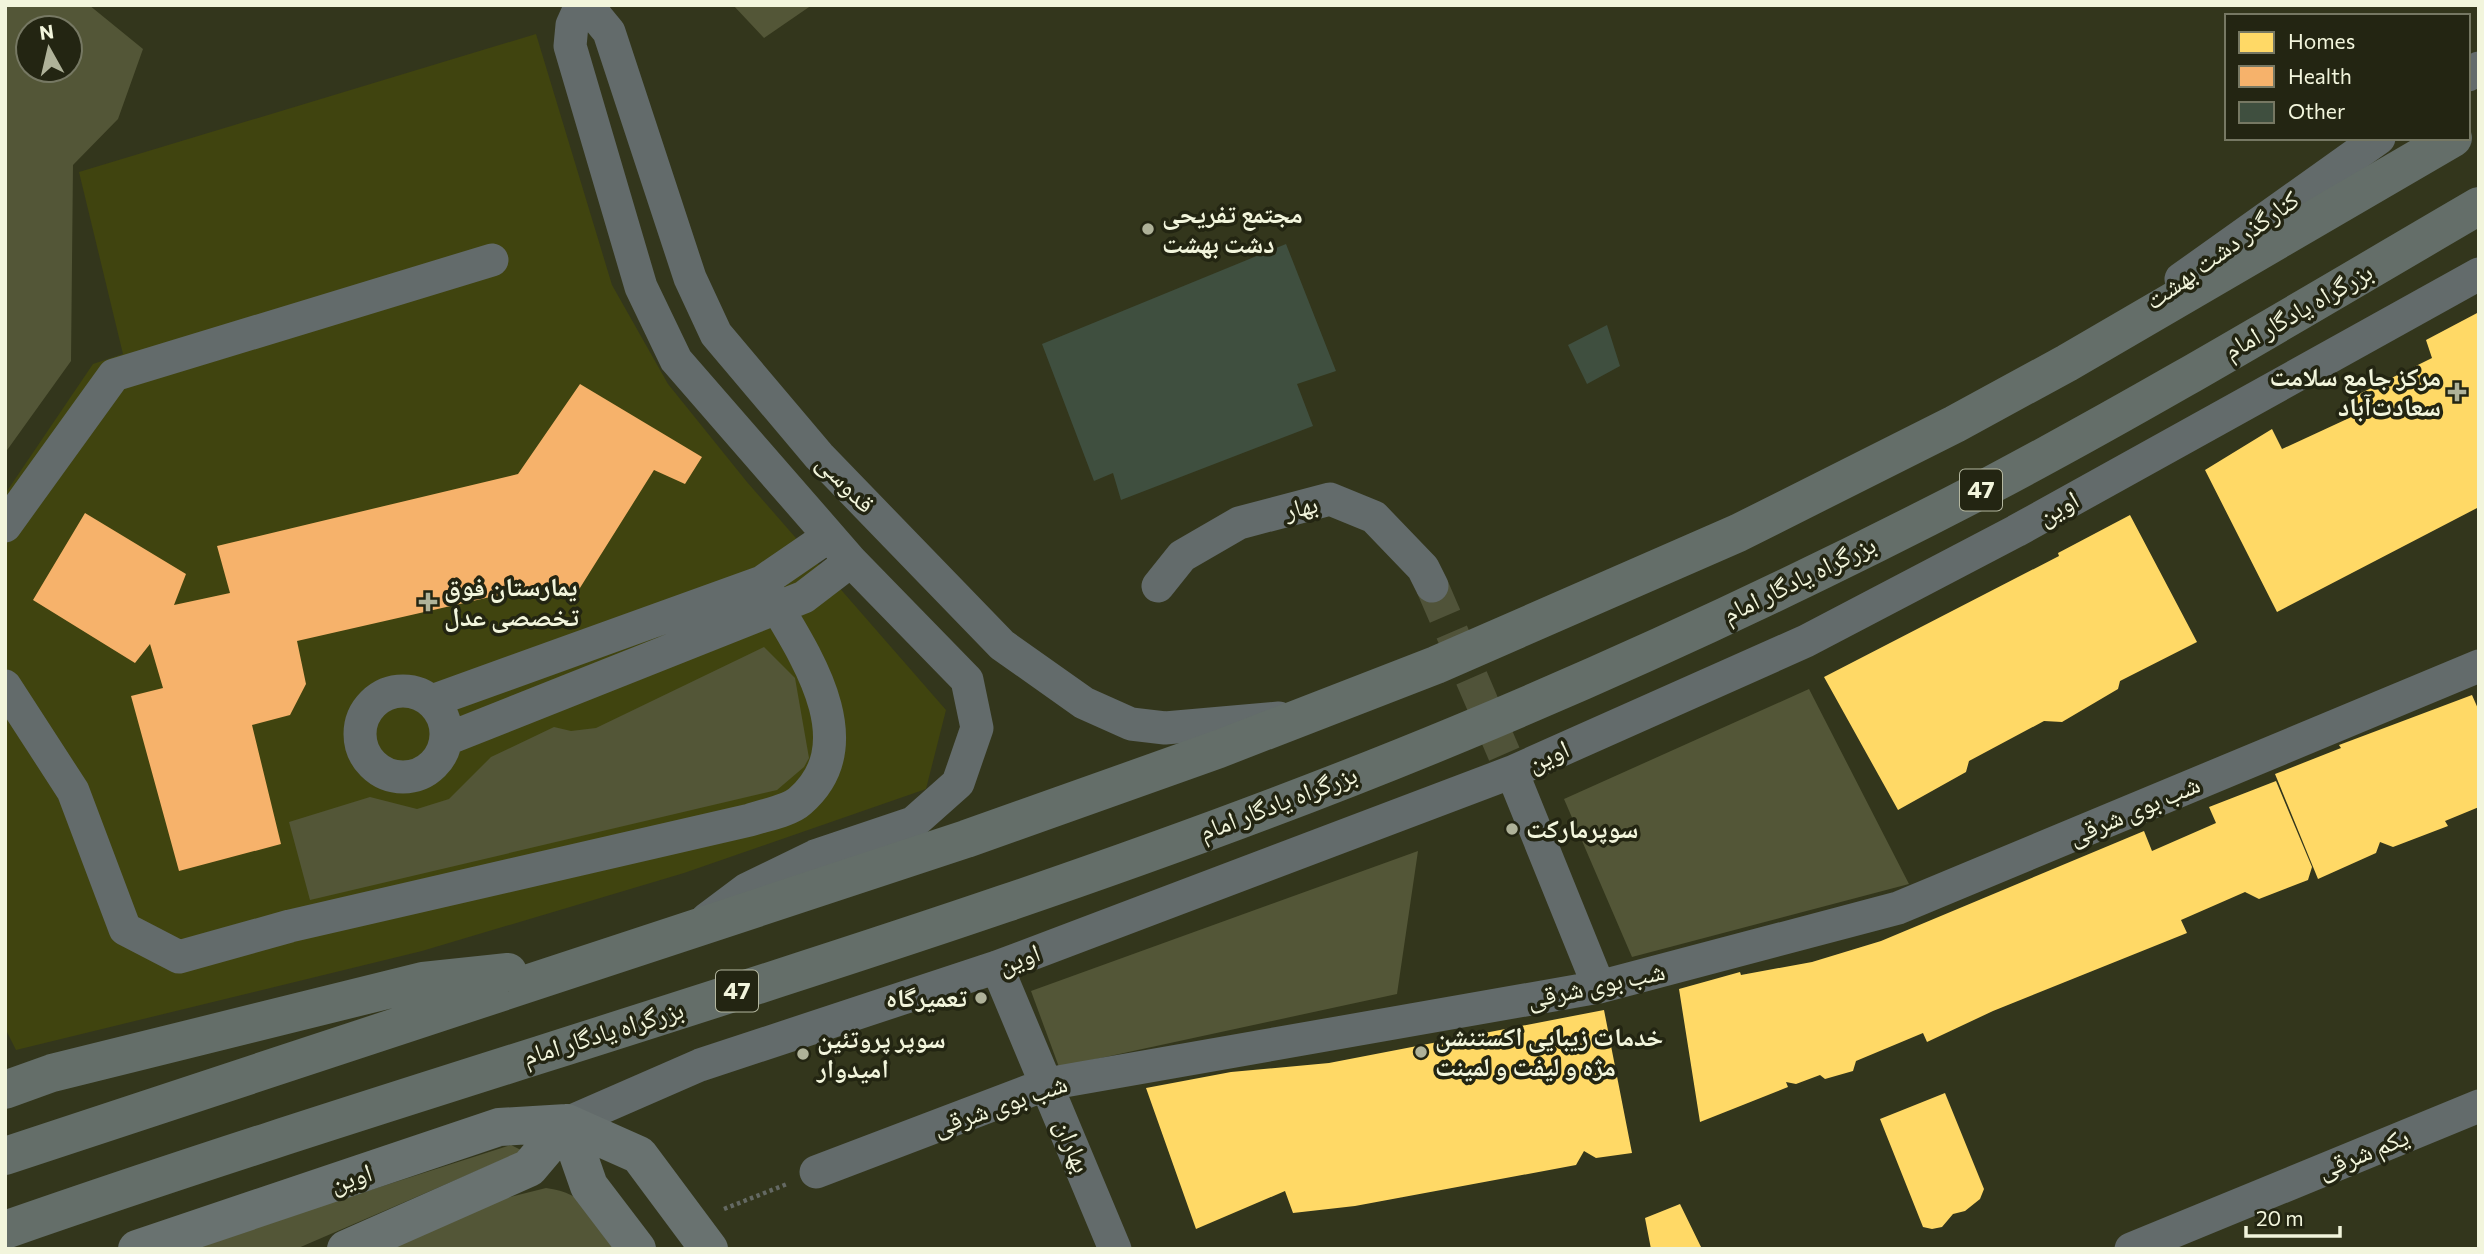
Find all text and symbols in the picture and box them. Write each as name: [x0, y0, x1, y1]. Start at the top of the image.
north arrow: [14, 14, 84, 84]
legend: [2225, 14, 2470, 140]
text: N: [38, 19, 55, 44]
text: Homes: [2288, 28, 2355, 53]
text: Health: [2288, 63, 2352, 88]
text: Other: [2288, 98, 2345, 123]
street label: کنارگذر دشت بهشت: [2138, 182, 2305, 316]
place label: مجتمع تفریحی دشت بهشت: [1162, 197, 1303, 259]
marker: مجتمع تفریحی دشت بهشت: [1140, 221, 1156, 237]
street label: بزرگراه یادگار امام: [2217, 255, 2379, 368]
place label: مرکز جامع سلامت سعادت‌آباد: [2270, 360, 2441, 422]
marker: مرکز جامع سلامت سعادت‌آباد: [2447, 382, 2467, 402]
street label: قدوسی: [810, 446, 883, 519]
road number: 47: [1960, 470, 2002, 510]
street label: اوین: [2031, 483, 2084, 532]
street label: بهار: [1280, 486, 1321, 526]
street label: بزرگراه یادگار امام: [1717, 527, 1882, 632]
place label: یمارستان فوق تخصصی عدل: [444, 570, 579, 633]
marker: یمارستان فوق تخصصی عدل: [418, 592, 438, 612]
street label: اوین: [1522, 732, 1574, 779]
street label: بزرگراه یادگار امام: [1194, 757, 1362, 850]
street label: شب بوی شرقی: [2063, 767, 2205, 852]
place label: سوپرمارکت: [1526, 812, 1638, 845]
marker: سوپرمارکت: [1504, 821, 1520, 837]
street label: اوین: [993, 936, 1044, 981]
street label: شب بوی شرقی: [1524, 954, 1668, 1015]
road number: 47: [716, 971, 758, 1012]
place label: تعمیرگاه: [886, 981, 967, 1013]
marker: تعمیرگاه: [973, 990, 989, 1006]
street label: بزرگراه یادگار امام: [518, 992, 688, 1075]
place label: خدمات زیبایی اکستنشن مژه و لیفت و لمینت: [1435, 1020, 1664, 1082]
place label: سوپر پروتئین امیدوار: [816, 1022, 946, 1084]
marker: خدمات زیبایی اکستنشن مژه و لیفت و لمینت: [1413, 1044, 1429, 1060]
marker: سوپر پروتئین امیدوار: [795, 1046, 811, 1062]
street label: شب بوی شرقی: [928, 1066, 1071, 1143]
street label: بهاران: [1048, 1114, 1099, 1178]
street label: یکم شرقی: [2312, 1119, 2414, 1187]
street label: اوین: [326, 1155, 376, 1200]
scale bar: [2246, 1194, 2340, 1238]
text: 20 m: [2256, 1205, 2304, 1230]

